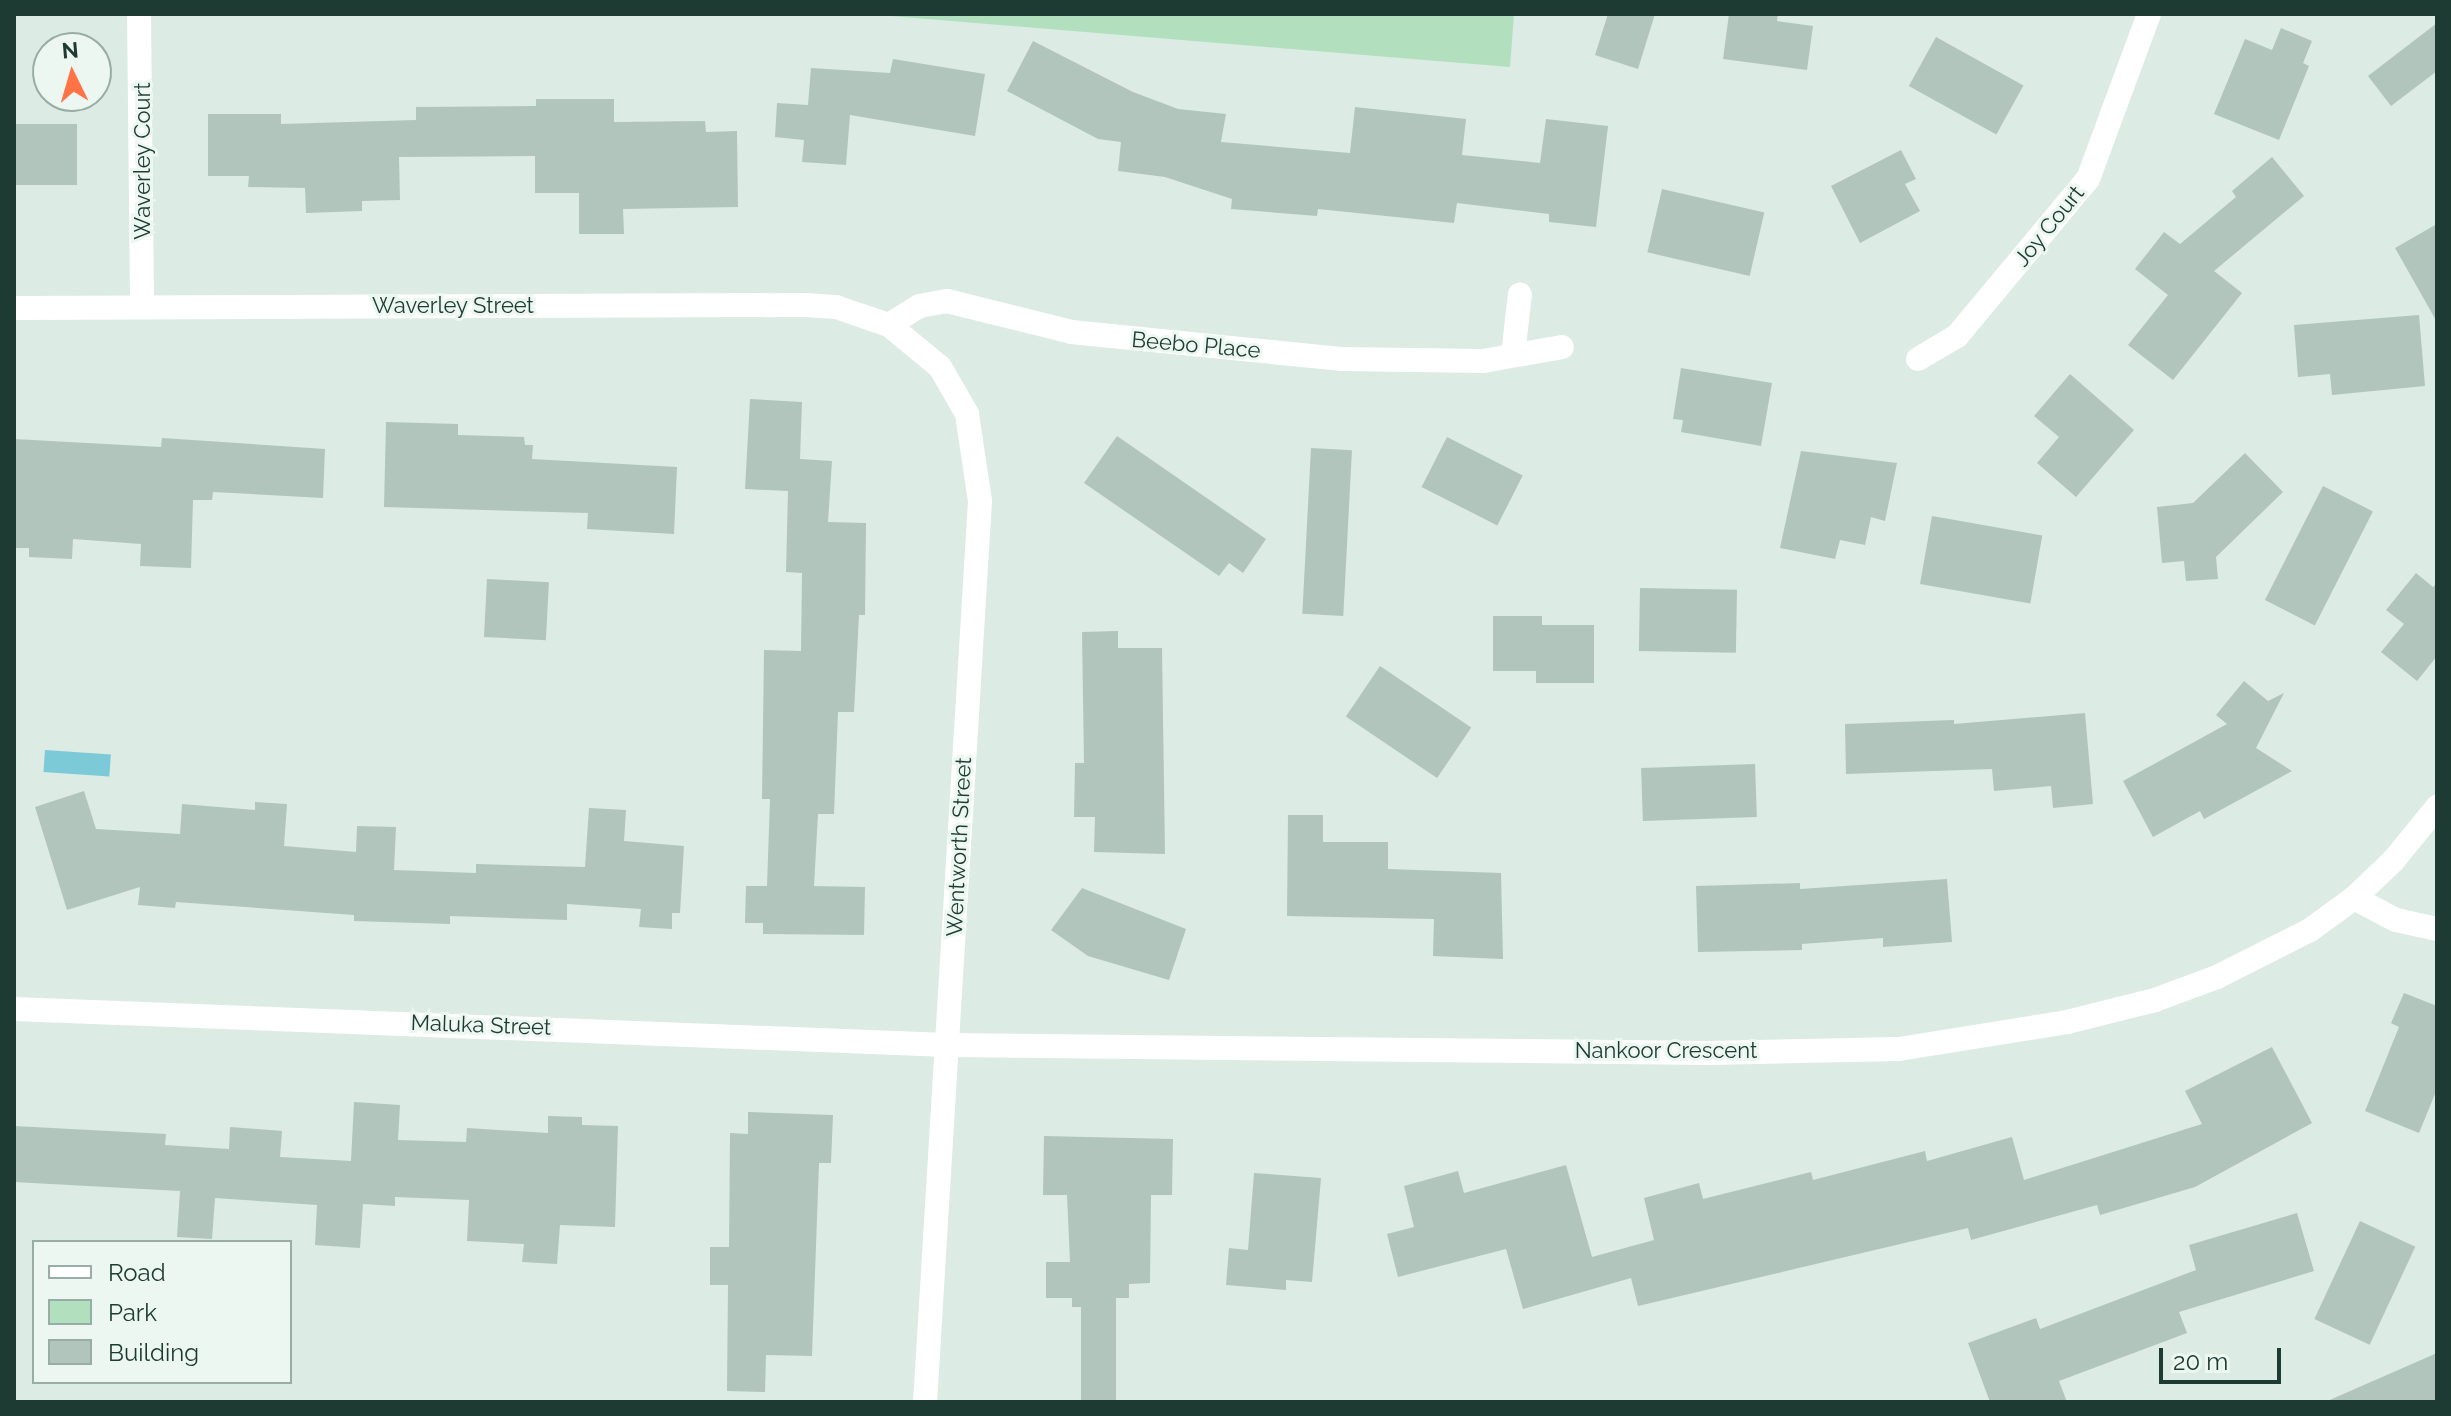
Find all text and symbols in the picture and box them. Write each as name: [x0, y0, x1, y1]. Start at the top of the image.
north arrow: [32, 32, 112, 112]
text: N: [61, 36, 80, 64]
street label: Waverley Court: [130, 82, 156, 240]
street label: Joy Court: [2008, 180, 2090, 272]
street label: Waverley Street: [372, 293, 534, 319]
street label: Beebo Place: [1130, 326, 1262, 364]
street label: Wentworth Street: [941, 757, 977, 937]
street label: Maluka Street: [410, 1009, 552, 1041]
street label: Nankoor Crescent: [1574, 1038, 1758, 1064]
legend: [32, 1240, 292, 1384]
text: Road: [108, 1258, 166, 1287]
text: Park: [108, 1298, 157, 1327]
scale bar: [2163, 1332, 2285, 1382]
text: Building: [108, 1338, 199, 1367]
text: 20 m: [2173, 1347, 2228, 1376]

